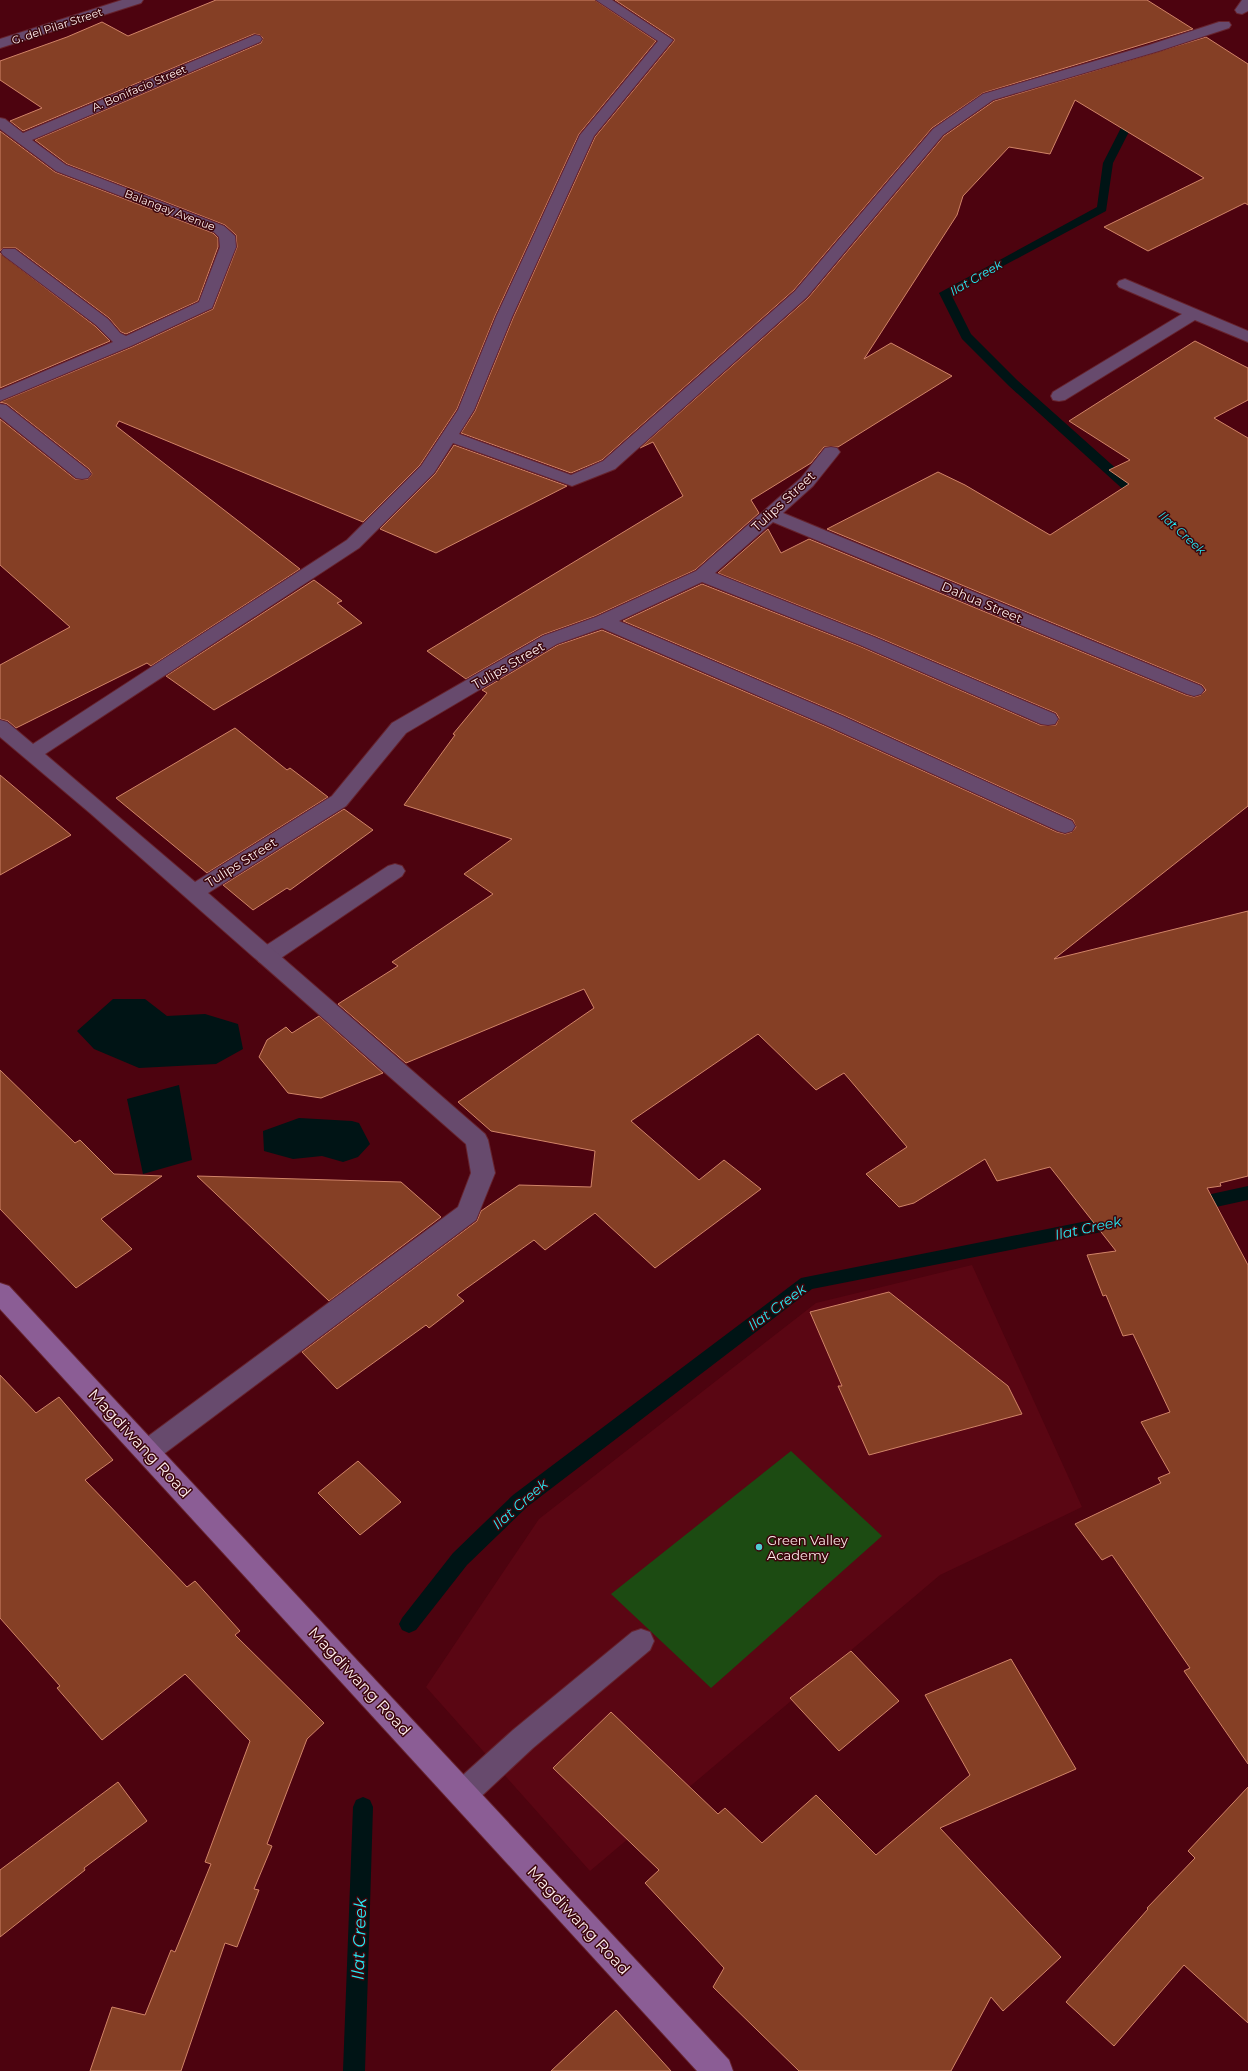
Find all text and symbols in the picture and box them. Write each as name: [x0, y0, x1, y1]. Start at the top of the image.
street label: G. del Pilar Street: [10, 5, 105, 47]
street label: A. Bonifacio Street: [90, 62, 189, 114]
street label: Balangay Avenue: [123, 186, 218, 234]
water label: Ilat Creek: [947, 256, 1005, 299]
street label: Tulips Street: [748, 468, 818, 534]
water label: Ilat Creek: [1156, 508, 1210, 558]
street label: Dahua Street: [939, 578, 1025, 626]
street label: Tulips Street: [469, 638, 547, 692]
street label: Tulips Street: [202, 834, 280, 890]
water label: Ilat Creek: [1053, 1212, 1124, 1244]
water label: Ilat Creek: [744, 1279, 810, 1334]
street label: Magdiwang Road: [84, 1385, 195, 1502]
water label: Ilat Creek: [489, 1475, 552, 1533]
place label: Green Valley Academy: [767, 1532, 849, 1563]
marker: Green Valley Academy: [754, 1542, 764, 1552]
street label: Magdiwang Road: [304, 1623, 415, 1740]
street label: Magdiwang Road: [523, 1862, 634, 1979]
water label: Ilat Creek: [348, 1897, 370, 1980]

